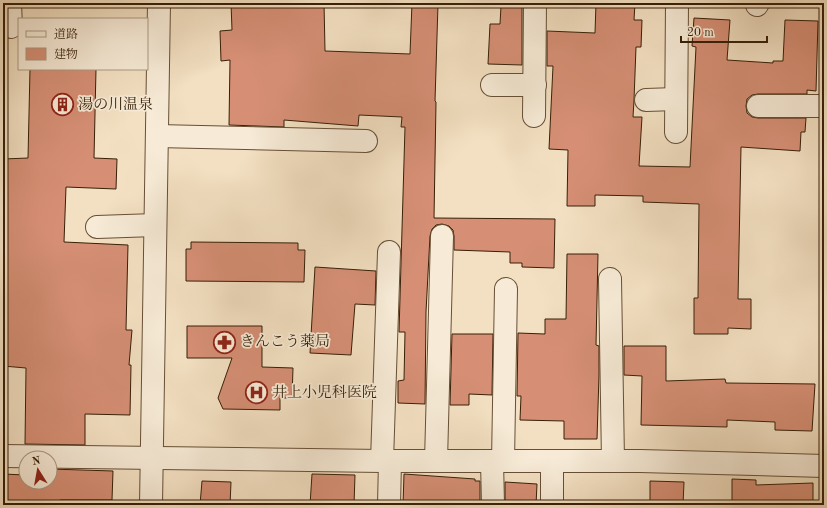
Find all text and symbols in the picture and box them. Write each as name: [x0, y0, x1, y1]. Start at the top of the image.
legend: [18, 18, 148, 70]
scale bar: [681, 18, 767, 44]
text: 道路: [54, 27, 78, 41]
text: 20 m: [687, 27, 714, 39]
text: 建物: [54, 47, 78, 61]
building icon: 湯の川温泉: [49, 92, 75, 118]
place label: 湯の川温泉: [78, 96, 153, 113]
pharmacy icon: きんこう薬局: [211, 329, 237, 355]
place label: きんこう薬局: [240, 333, 330, 350]
hospital icon: 井上小児科医院: [243, 380, 269, 406]
place label: 井上小児科医院: [272, 384, 377, 401]
north arrow: [18, 450, 58, 490]
text: N: [31, 455, 42, 468]

